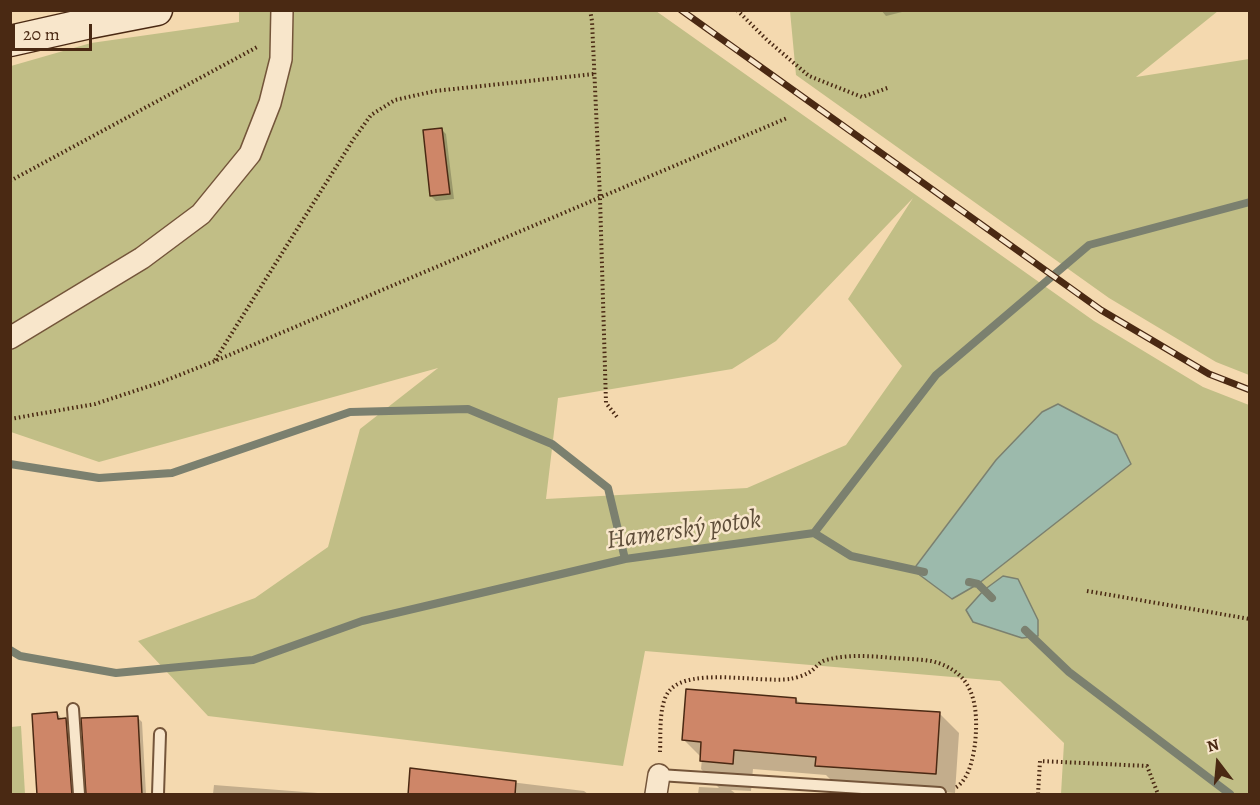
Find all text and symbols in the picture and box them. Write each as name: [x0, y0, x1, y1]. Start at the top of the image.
scale bar: [15, 12, 94, 50]
text: 20 m: [23, 22, 60, 46]
water label: Hamerský potok: [605, 505, 763, 557]
north arrow: [1188, 733, 1248, 793]
text: N: [1204, 734, 1222, 758]

